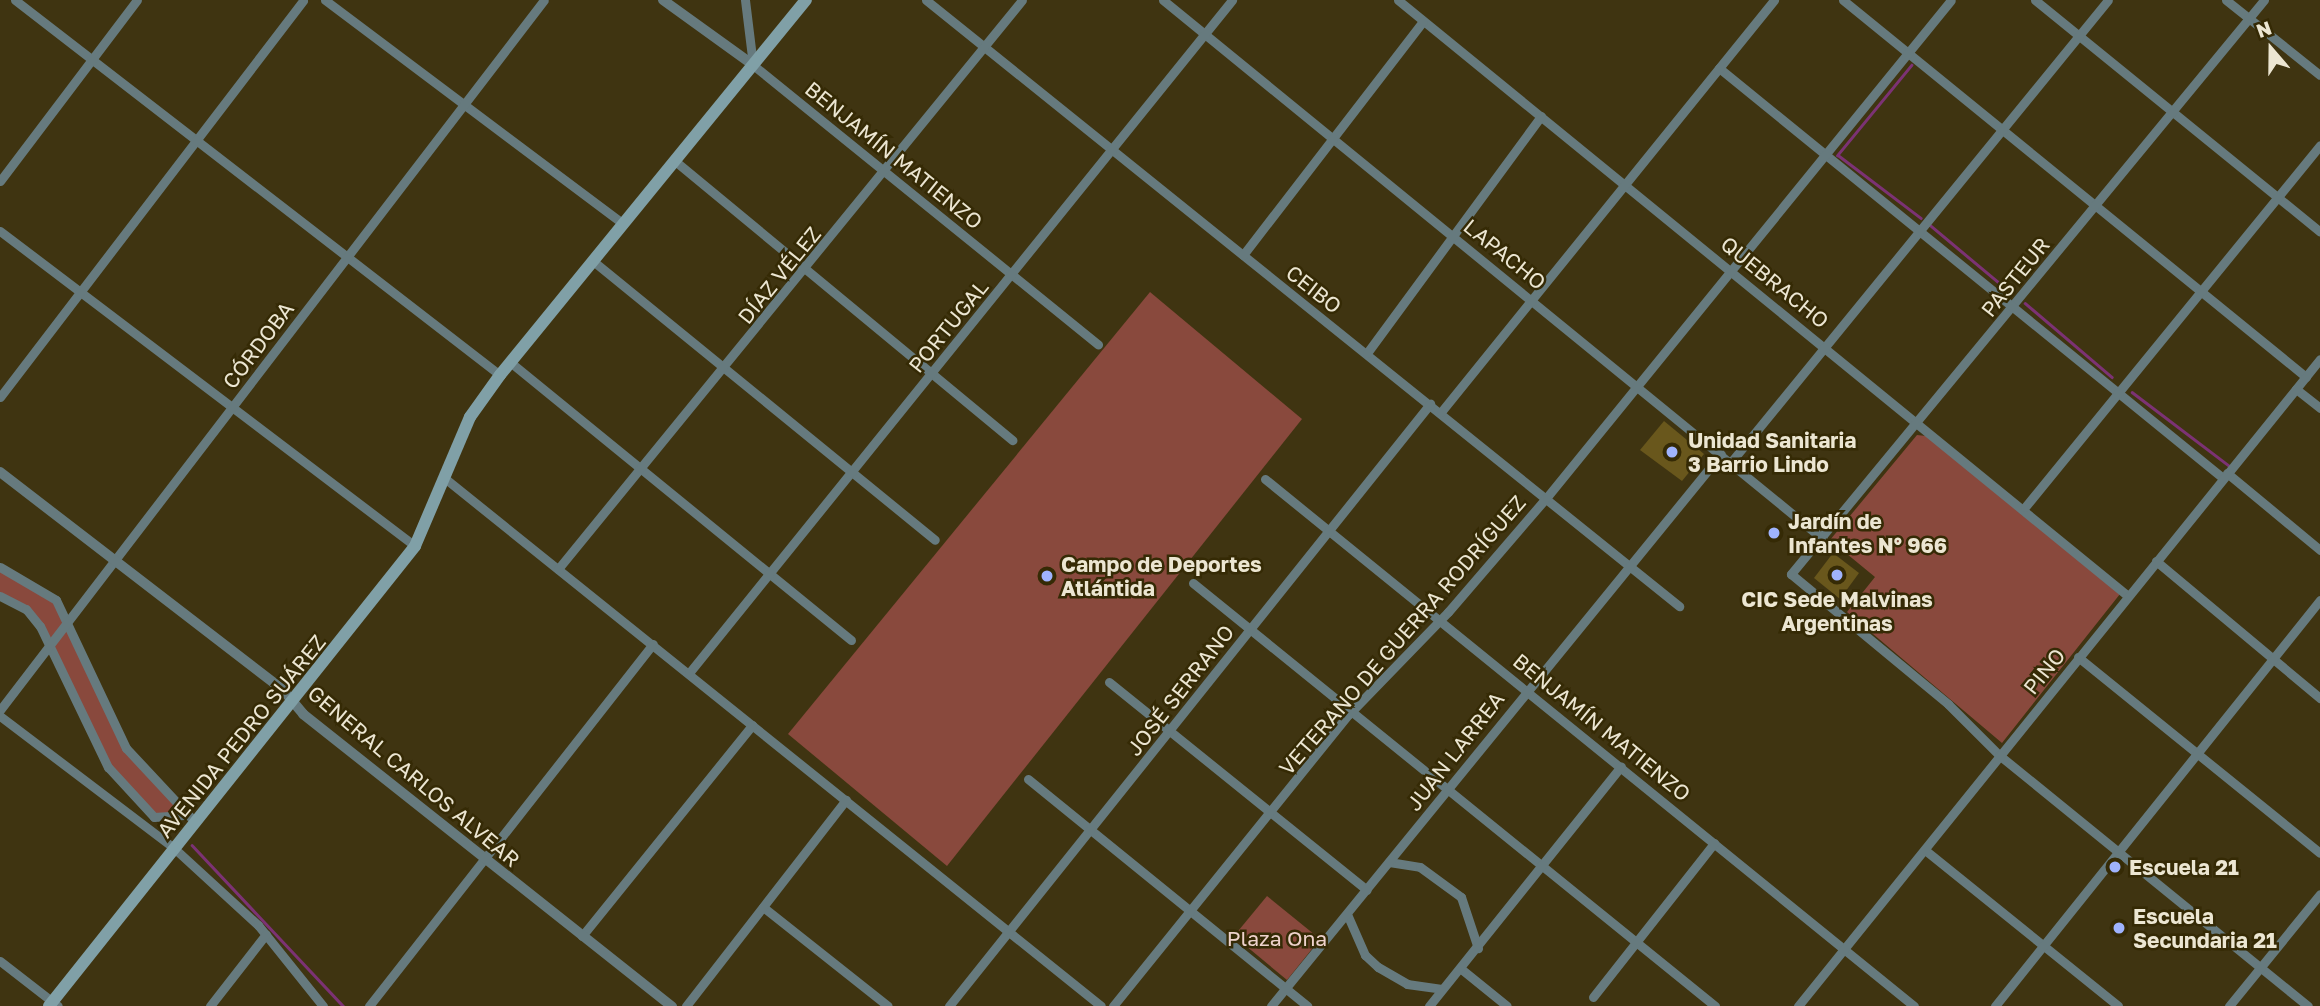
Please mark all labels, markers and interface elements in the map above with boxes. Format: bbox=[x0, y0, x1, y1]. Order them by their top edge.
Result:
north arrow bbox=[2236, 14, 2306, 84]
text: N bbox=[2253, 16, 2274, 42]
street label: BENJAMÍN MATIENZO bbox=[800, 76, 988, 234]
street label: LAPACHO bbox=[1459, 213, 1551, 295]
street label: DÍAZ VÉLEZ bbox=[732, 221, 826, 329]
street label: QUEBRACHO bbox=[1716, 231, 1834, 333]
street label: PASTEUR bbox=[1975, 232, 2055, 322]
street label: CEIBO bbox=[1281, 260, 1347, 318]
street label: PORTUGAL bbox=[903, 274, 993, 378]
street label: CÓRDOBA bbox=[217, 297, 299, 393]
place label: Unidad Sanitaria 3 Barrio Lindo bbox=[1688, 427, 1856, 477]
marker: Unidad Sanitaria 3 Barrio Lindo bbox=[1662, 442, 1682, 462]
street label: VETERANO DE GUERRA RODRÍGUEZ bbox=[1274, 490, 1530, 780]
place label: Jardín de Infantes N° 966 bbox=[1788, 508, 1947, 558]
marker: Jardín de Infantes N° 966 bbox=[1766, 525, 1782, 541]
place label: Campo de Deportes Atlántida bbox=[1061, 551, 1262, 601]
marker: CIC Sede Malvinas Argentinas bbox=[1829, 567, 1845, 583]
marker: Campo de Deportes Atlántida bbox=[1039, 568, 1055, 584]
place label: CIC Sede Malvinas Argentinas bbox=[1741, 586, 1933, 636]
street label: JOSÉ SERRANO bbox=[1121, 620, 1239, 760]
street label: AVENIDA PEDRO SUÁREZ bbox=[151, 630, 331, 842]
street label: PINO bbox=[2018, 643, 2070, 699]
street label: BENJAMÍN MATIENZO bbox=[1508, 648, 1696, 806]
street label: GENERAL CARLOS ALVEAR bbox=[303, 680, 525, 872]
street label: JUAN LARREA bbox=[1401, 687, 1509, 815]
place label: Escuela 21 bbox=[2129, 854, 2239, 880]
marker: Escuela 21 bbox=[2107, 859, 2123, 875]
place label: Escuela Secundaria 21 bbox=[2133, 903, 2277, 953]
marker: Escuela Secundaria 21 bbox=[2111, 920, 2127, 936]
park label: Plaza Ona bbox=[1227, 925, 1327, 951]

